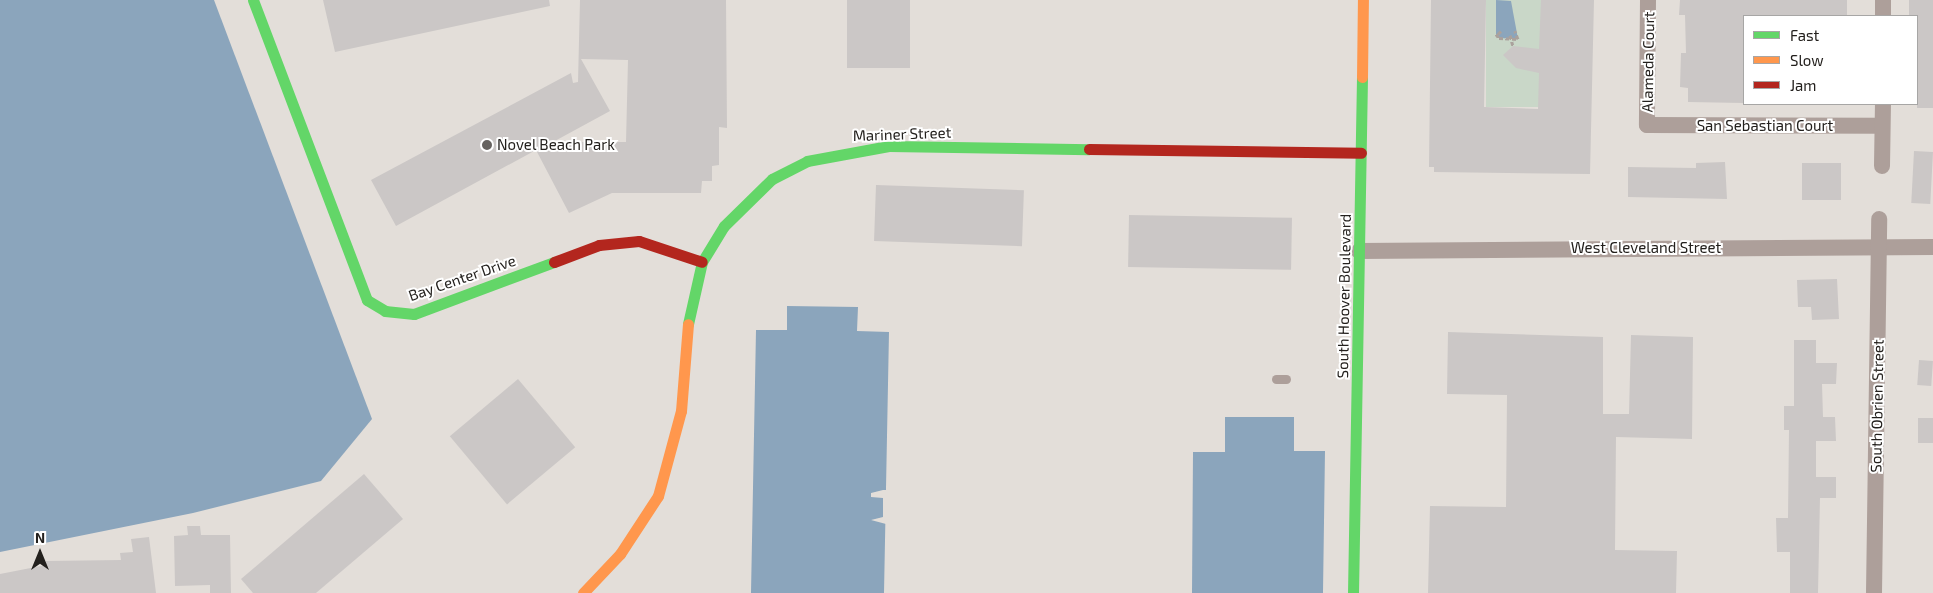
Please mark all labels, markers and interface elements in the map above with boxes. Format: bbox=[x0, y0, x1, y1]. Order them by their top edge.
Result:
street label: Alameda Court bbox=[1638, 11, 1658, 113]
legend bbox=[1743, 15, 1918, 105]
text: Fast bbox=[1790, 26, 1819, 44]
text: Slow bbox=[1790, 51, 1824, 69]
text: Jam bbox=[1790, 76, 1816, 94]
street label: San Sebastian Court bbox=[1697, 117, 1833, 135]
street label: Mariner Street bbox=[852, 123, 952, 145]
place label: Novel Beach Park bbox=[497, 136, 615, 154]
marker: Novel Beach Park bbox=[481, 139, 493, 151]
street label: South Hoover Boulevard bbox=[1334, 213, 1354, 379]
street label: West Cleveland Street bbox=[1571, 239, 1721, 257]
street label: Bay Center Drive bbox=[406, 251, 518, 305]
street label: South Obrien Street bbox=[1867, 339, 1887, 473]
north arrow bbox=[15, 528, 65, 578]
text: N bbox=[35, 529, 45, 546]

